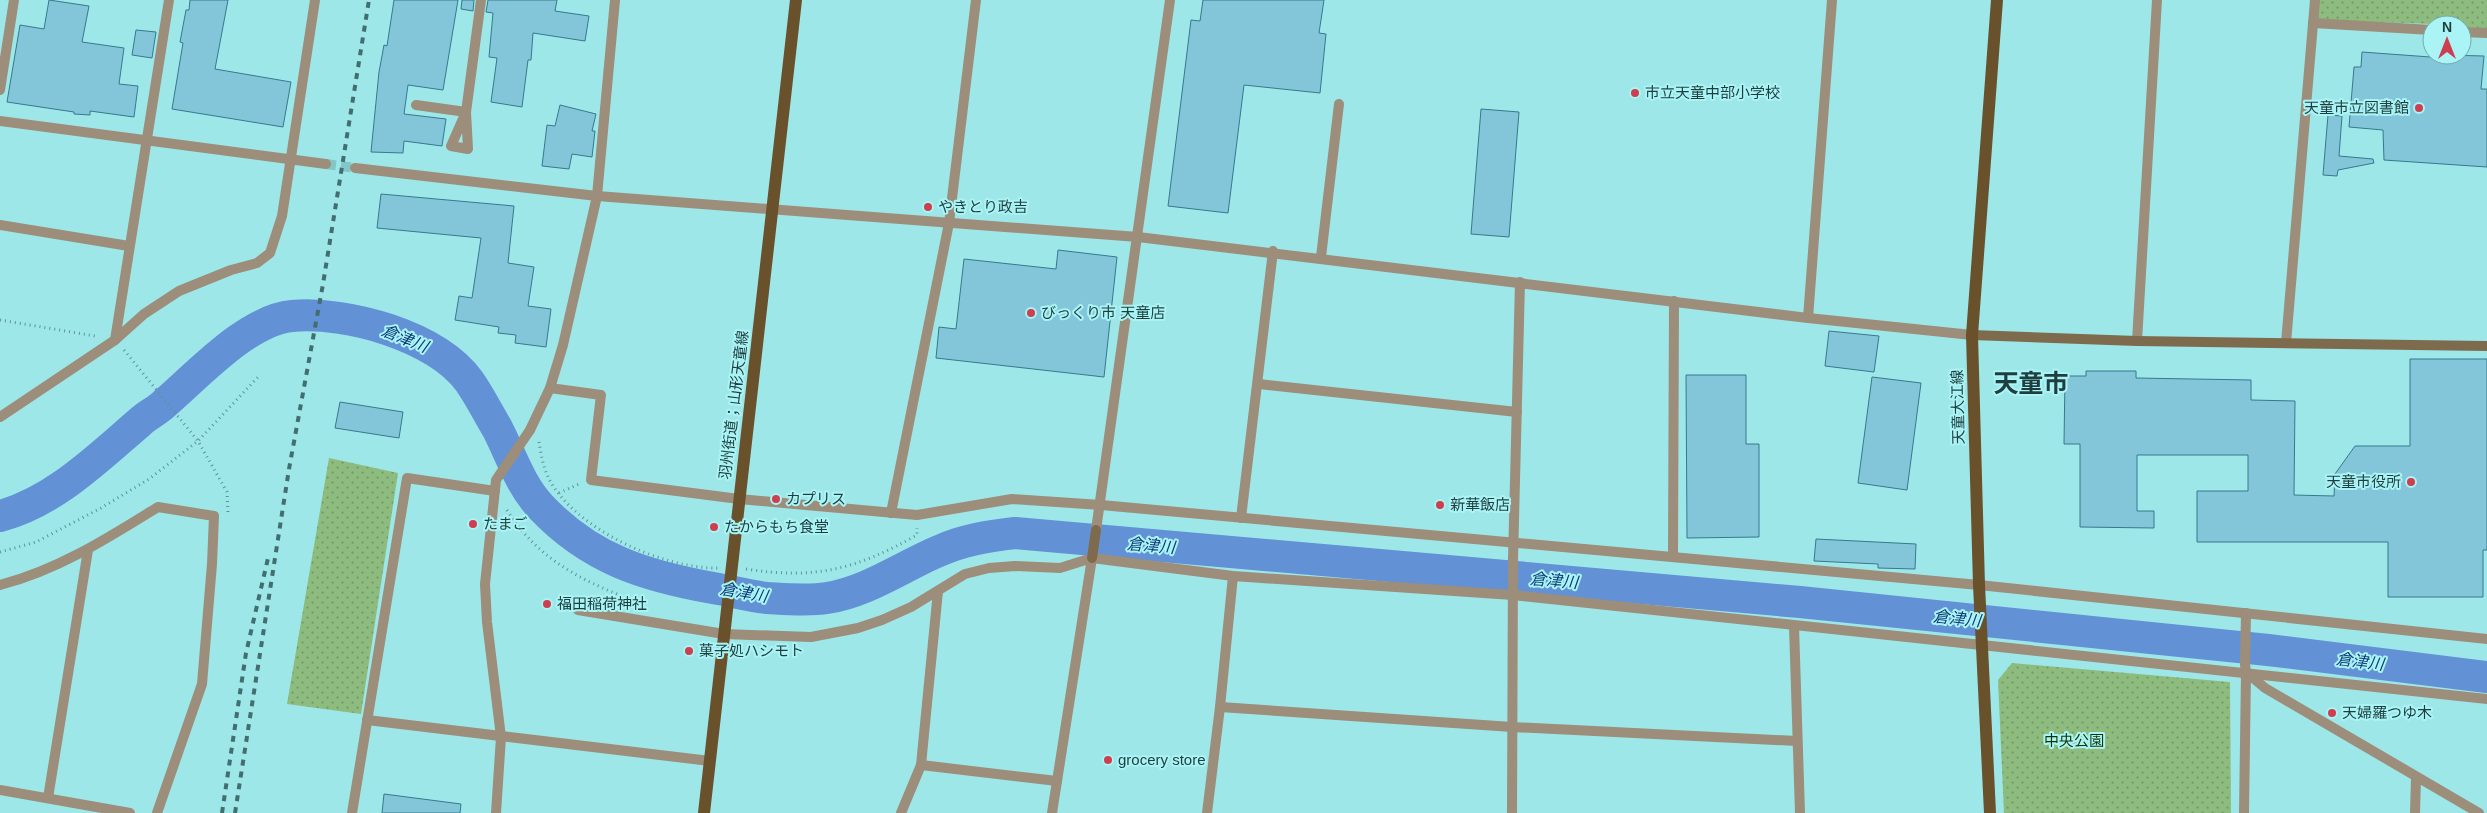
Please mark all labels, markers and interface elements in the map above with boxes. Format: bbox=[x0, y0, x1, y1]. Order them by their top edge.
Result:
north arrow bbox=[2422, 15, 2472, 65]
text: N bbox=[2442, 19, 2452, 35]
place label: 市立天童中部小学校 bbox=[1645, 84, 1780, 101]
marker: 市立天童中部小学校 bbox=[1629, 87, 1641, 99]
place label: 天童市立図書館 bbox=[2304, 99, 2409, 116]
marker: 天童市立図書館 bbox=[2413, 102, 2425, 114]
place label: やきとり政吉 bbox=[938, 198, 1028, 215]
marker: やきとり政吉 bbox=[922, 201, 934, 213]
place label: びっくり市 天童店 bbox=[1041, 304, 1165, 321]
marker: びっくり市 天童店 bbox=[1025, 307, 1037, 319]
water label: 倉津川 bbox=[379, 322, 432, 356]
street label: 羽州街道；山形天童線 bbox=[716, 329, 751, 480]
street label: 天童大江線 bbox=[1948, 369, 1967, 445]
district label: 天童市 bbox=[1993, 369, 2069, 397]
place label: 天童市役所 bbox=[2326, 473, 2401, 490]
marker: 天童市役所 bbox=[2405, 476, 2417, 488]
place label: カプリス bbox=[786, 490, 846, 507]
marker: カプリス bbox=[770, 493, 782, 505]
place label: 新華飯店 bbox=[1450, 496, 1510, 513]
marker: 新華飯店 bbox=[1434, 499, 1446, 511]
place label: たまご bbox=[483, 515, 528, 532]
marker: たまご bbox=[467, 518, 479, 530]
place label: たからもち食堂 bbox=[724, 518, 829, 535]
marker: たからもち食堂 bbox=[708, 521, 720, 533]
water label: 倉津川 bbox=[1126, 535, 1178, 556]
water label: 倉津川 bbox=[1529, 570, 1581, 591]
water label: 倉津川 bbox=[719, 580, 771, 605]
place label: 福田稲荷神社 bbox=[557, 595, 647, 612]
marker: 福田稲荷神社 bbox=[541, 598, 553, 610]
water label: 倉津川 bbox=[1932, 608, 1984, 630]
place label: 菓子処ハシモト bbox=[699, 642, 804, 659]
marker: 菓子処ハシモト bbox=[683, 645, 695, 657]
water label: 倉津川 bbox=[2335, 650, 2387, 673]
place label: 天婦羅つゆ木 bbox=[2342, 704, 2432, 721]
marker: 天婦羅つゆ木 bbox=[2326, 707, 2338, 719]
park label: 中央公園 bbox=[2044, 732, 2104, 749]
place label: grocery store bbox=[1118, 751, 1206, 768]
marker: grocery store bbox=[1102, 754, 1114, 766]

